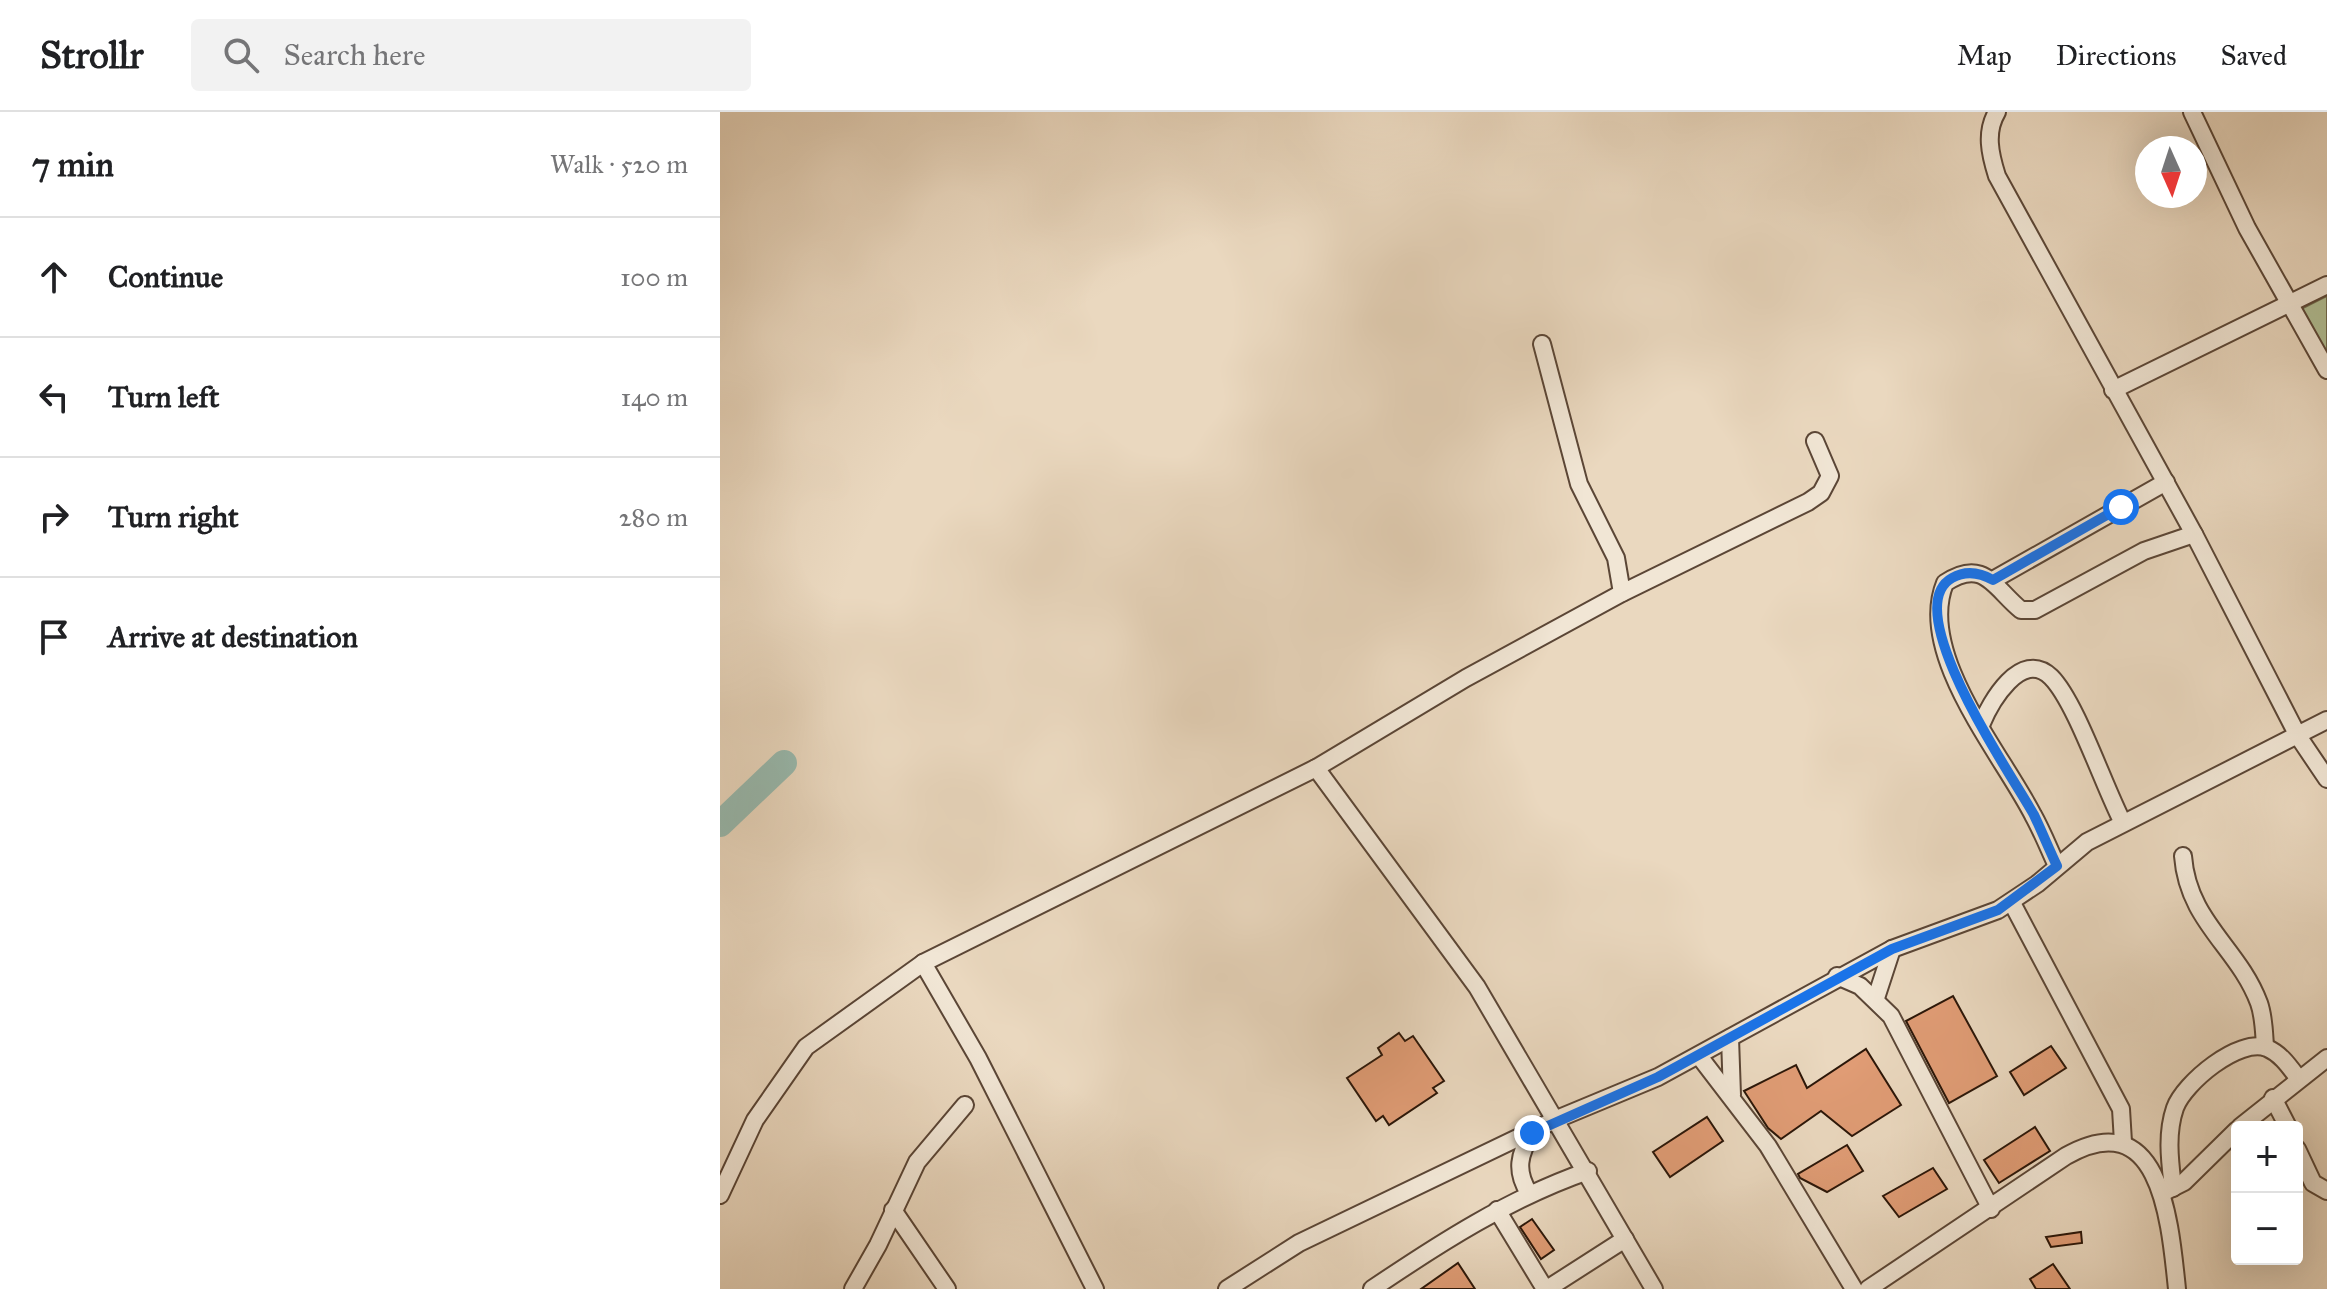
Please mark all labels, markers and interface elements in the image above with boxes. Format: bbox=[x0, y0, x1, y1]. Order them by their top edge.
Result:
search box bbox=[191, 19, 751, 91]
text: Strollr bbox=[40, 32, 143, 78]
icon: search bbox=[219, 33, 263, 77]
text: Search here bbox=[283, 37, 425, 73]
text: Map bbox=[1957, 38, 2012, 73]
text: Directions bbox=[2056, 38, 2177, 73]
text: Saved bbox=[2221, 38, 2287, 73]
north arrow bbox=[2135, 136, 2207, 208]
text: 7 min bbox=[32, 144, 114, 185]
text: Walk · 520 m bbox=[550, 148, 688, 180]
icon: ahead bbox=[32, 255, 76, 299]
text: Continue bbox=[108, 259, 223, 295]
text: 100 m bbox=[620, 261, 688, 293]
icon: left bbox=[32, 375, 76, 419]
text: Turn left bbox=[108, 379, 219, 415]
text: 140 m bbox=[621, 381, 688, 413]
route start bbox=[2103, 489, 2139, 525]
icon: right bbox=[32, 495, 76, 539]
text: Turn right bbox=[108, 499, 239, 535]
text: 280 m bbox=[619, 501, 688, 533]
icon: arrive bbox=[32, 615, 76, 659]
text: Arrive at destination bbox=[108, 619, 358, 655]
route end bbox=[1514, 1115, 1550, 1151]
map controls bbox=[2231, 1121, 2303, 1265]
button: + bbox=[2231, 1121, 2303, 1193]
button: − bbox=[2231, 1193, 2303, 1265]

